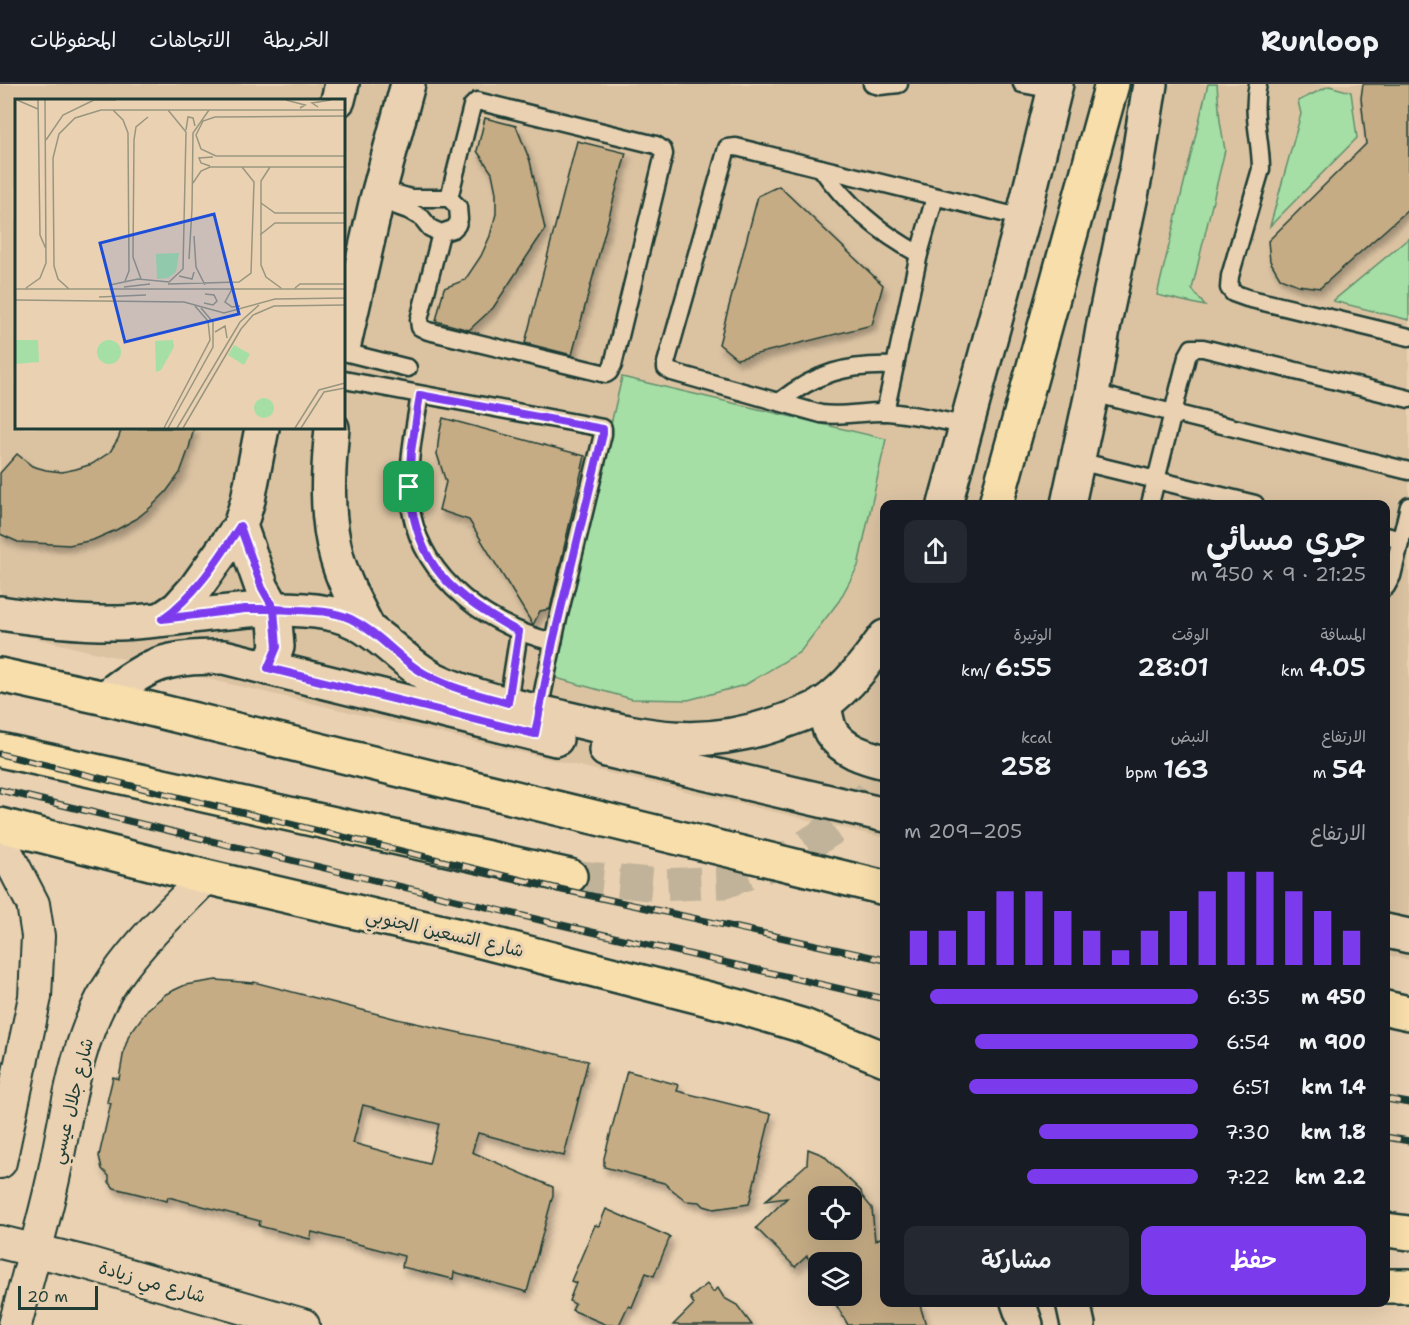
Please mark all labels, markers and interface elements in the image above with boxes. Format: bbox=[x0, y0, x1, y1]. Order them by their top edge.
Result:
text: Runloop bbox=[1261, 22, 1379, 60]
text: المحفوظات bbox=[30, 26, 116, 54]
text: الاتجاهات bbox=[149, 26, 231, 54]
text: الخريطة bbox=[264, 26, 329, 54]
inset map bbox=[15, 99, 345, 429]
pin bbox=[383, 461, 434, 512]
icon: arrive bbox=[392, 470, 425, 503]
text: جري مسائي bbox=[1206, 516, 1366, 561]
button: share bbox=[904, 520, 967, 583]
text: 21:25 · 9 × 450 m bbox=[1191, 561, 1366, 587]
text: الوتيرة bbox=[1013, 624, 1052, 645]
text: الوقت bbox=[1172, 624, 1209, 645]
text: المسافة bbox=[1320, 624, 1366, 645]
text: 6:55 bbox=[995, 649, 1052, 684]
text: 28:01 bbox=[1137, 649, 1209, 684]
text: 4.05 bbox=[1309, 649, 1366, 684]
text: /km bbox=[961, 660, 995, 681]
text: km bbox=[1281, 660, 1309, 681]
text: النبض bbox=[1171, 726, 1209, 747]
text: الارتفاع bbox=[1321, 726, 1366, 747]
text: kcal bbox=[1021, 727, 1052, 748]
text: 258 bbox=[1000, 748, 1052, 783]
text: 163 bbox=[1163, 751, 1209, 786]
text: 54 bbox=[1332, 751, 1366, 786]
text: bpm bbox=[1125, 762, 1163, 783]
text: m bbox=[1313, 762, 1332, 783]
text: 205–209 m bbox=[904, 818, 1022, 844]
text: الارتفاع bbox=[1310, 820, 1366, 846]
street label: شارع التسعين الجنوبي bbox=[363, 903, 526, 967]
text: 6:35 bbox=[1227, 984, 1270, 1010]
text: 450 m bbox=[1301, 984, 1366, 1010]
text: 6:54 bbox=[1226, 1029, 1270, 1055]
text: 900 m bbox=[1299, 1029, 1366, 1055]
street label: شارع جلال عيسي bbox=[45, 1035, 103, 1167]
text: 6:51 bbox=[1232, 1074, 1270, 1100]
text: 1.4 km bbox=[1301, 1074, 1366, 1100]
text: 7:30 bbox=[1225, 1119, 1270, 1145]
text: 1.8 km bbox=[1300, 1119, 1366, 1145]
text: 7:22 bbox=[1225, 1164, 1270, 1190]
text: 2.2 km bbox=[1295, 1164, 1366, 1190]
map controls bbox=[808, 1186, 862, 1306]
button: locate bbox=[808, 1186, 862, 1240]
button: مشاركة bbox=[904, 1226, 1129, 1295]
button: حفظ bbox=[1141, 1226, 1366, 1295]
button: layers bbox=[808, 1252, 862, 1306]
street label: شارع مي زيادة bbox=[95, 1255, 208, 1313]
scale bar bbox=[18, 1283, 98, 1310]
text: 20 m bbox=[27, 1286, 68, 1307]

